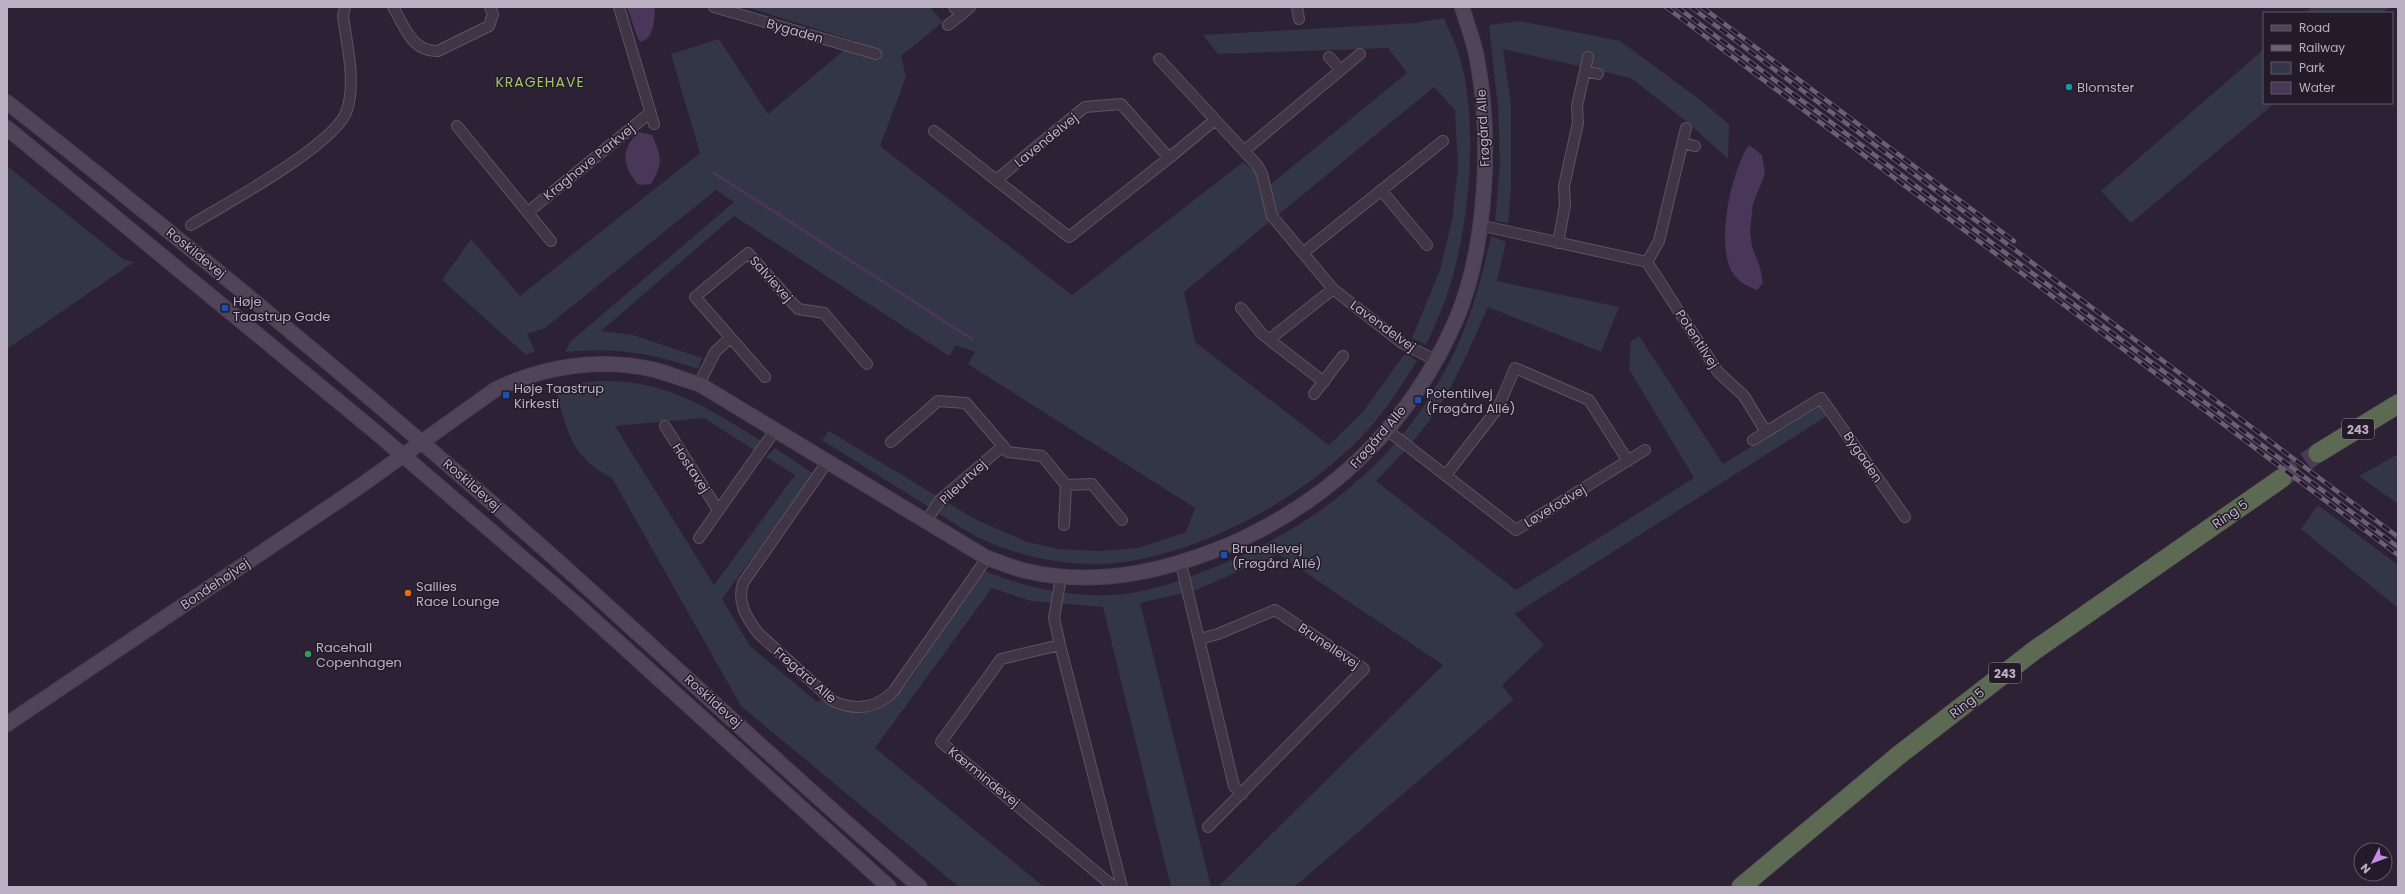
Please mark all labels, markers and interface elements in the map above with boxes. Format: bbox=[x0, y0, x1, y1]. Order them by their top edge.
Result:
legend bbox=[2263, 12, 2393, 104]
street label: Bygaden bbox=[764, 14, 826, 48]
text: Road bbox=[2299, 19, 2330, 36]
text: Railway bbox=[2299, 39, 2345, 56]
text: Park bbox=[2299, 59, 2326, 76]
district label: KRAGEHAVE bbox=[495, 72, 585, 92]
place label: Blomster bbox=[2077, 78, 2134, 97]
text: Water bbox=[2299, 79, 2336, 96]
marker: Blomster bbox=[2064, 82, 2074, 92]
street label: Frøgård Alle bbox=[1471, 89, 1495, 167]
street label: Lavendelvej bbox=[1010, 108, 1082, 172]
street label: Kraghave Parkvej bbox=[539, 119, 639, 205]
street label: Roskildevej bbox=[162, 223, 230, 283]
street label: Salvievej bbox=[745, 252, 797, 306]
place label: Høje Taastrup Gade bbox=[233, 292, 330, 326]
street label: Lavendelvej bbox=[1346, 296, 1420, 356]
marker: Høje Taastrup Gade bbox=[220, 303, 230, 313]
street label: Potentilvej bbox=[1671, 306, 1723, 372]
place label: Høje Taastrup Kirkesti bbox=[514, 379, 604, 413]
place label: Potentilvej (Frøgård Allé) bbox=[1426, 384, 1515, 418]
marker: Høje Taastrup Kirkesti bbox=[501, 390, 511, 400]
marker: Potentilvej (Frøgård Allé) bbox=[1413, 395, 1423, 405]
street label: Frøgård Alle bbox=[1345, 401, 1411, 473]
road number: 243 bbox=[2342, 419, 2374, 439]
street label: Bygaden bbox=[1839, 428, 1887, 486]
street label: Hostavej bbox=[668, 439, 714, 497]
street label: Roskildevej bbox=[439, 454, 505, 516]
street label: Pileurtvej bbox=[935, 455, 991, 509]
street label: Løvefodvej bbox=[1520, 480, 1590, 532]
street label: Ring 5 bbox=[2208, 495, 2252, 533]
place label: Brunellevej (Frøgård Allé) bbox=[1232, 539, 1321, 573]
marker: Brunellevej (Frøgård Allé) bbox=[1219, 550, 1229, 560]
street label: Bondehøjvej bbox=[177, 554, 253, 614]
place label: Sallies Race Lounge bbox=[416, 577, 500, 611]
marker: Sallies Race Lounge bbox=[403, 588, 413, 598]
street label: Brunellevej bbox=[1294, 618, 1364, 674]
place label: Racehall Copenhagen bbox=[316, 638, 402, 672]
street label: Frøgård Alle bbox=[769, 642, 841, 708]
marker: Racehall Copenhagen bbox=[303, 649, 313, 659]
road number: 243 bbox=[1989, 663, 2021, 683]
street label: Roskildevej bbox=[680, 670, 746, 732]
street label: Ring 5 bbox=[1945, 683, 1989, 723]
street label: Kærmindevej bbox=[944, 742, 1024, 812]
north arrow bbox=[2353, 842, 2393, 882]
text: N bbox=[2357, 860, 2374, 877]

